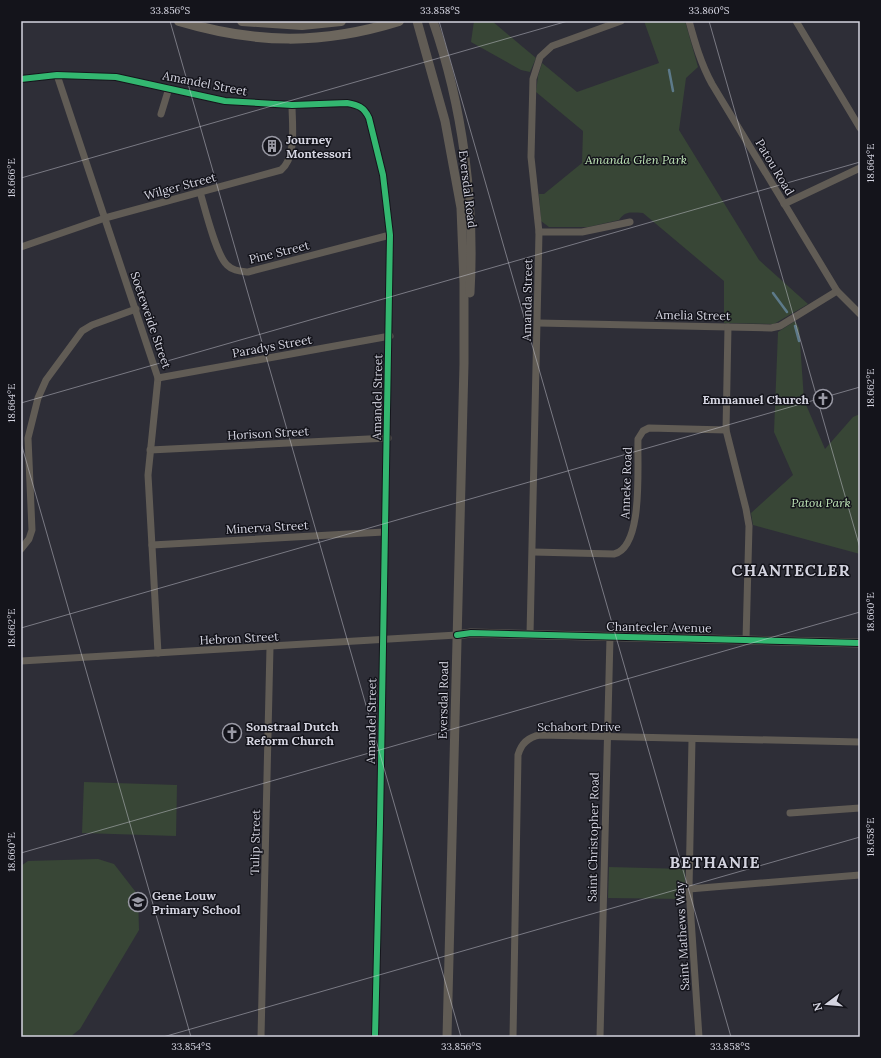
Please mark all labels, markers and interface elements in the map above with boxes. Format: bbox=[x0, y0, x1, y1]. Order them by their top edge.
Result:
text: 33.856°S bbox=[150, 4, 190, 17]
text: 33.858°S bbox=[420, 4, 460, 17]
text: 33.860°S bbox=[689, 4, 730, 17]
street label: Amandel Street bbox=[160, 67, 249, 99]
place label: Journey Montessori bbox=[286, 132, 351, 161]
building icon: Journey Montessori bbox=[261, 135, 283, 157]
street label: Patou Road bbox=[752, 136, 798, 198]
text: 18.664°E bbox=[864, 144, 877, 182]
street label: Eversdal Road bbox=[456, 149, 480, 229]
park label: Amanda Glen Park bbox=[584, 152, 687, 167]
text: 18.666°E bbox=[5, 158, 18, 198]
street label: Wilger Street bbox=[142, 169, 218, 203]
street label: Pine Street bbox=[247, 237, 311, 267]
street label: Amanda Street bbox=[519, 258, 535, 342]
street label: Soeteweide Street bbox=[127, 270, 175, 371]
street label: Amelia Street bbox=[654, 307, 731, 323]
street label: Paradys Street bbox=[231, 332, 313, 360]
street label: Amandel Street bbox=[369, 354, 385, 441]
text: 18.662°E bbox=[864, 369, 877, 407]
text: 18.664°E bbox=[5, 384, 18, 422]
church icon: Emmanuel Church bbox=[812, 388, 834, 410]
place label: Emmanuel Church bbox=[702, 392, 810, 407]
street label: Horison Street bbox=[227, 423, 310, 443]
street label: Anneke Road bbox=[617, 447, 635, 520]
park label: Patou Park bbox=[791, 495, 851, 510]
street label: Minerva Street bbox=[225, 517, 309, 537]
district label: CHANTECLER bbox=[732, 560, 851, 580]
text: 18.660°E bbox=[864, 592, 877, 632]
text: 18.662°E bbox=[5, 609, 18, 647]
street label: Chantecler Avenue bbox=[606, 619, 712, 635]
street label: Hebron Street bbox=[199, 628, 279, 648]
street label: Eversdal Road bbox=[435, 661, 451, 739]
street label: Amandel Street bbox=[363, 678, 379, 765]
place label: Sonstraal Dutch Reform Church bbox=[246, 719, 339, 748]
street label: Schabort Drive bbox=[537, 719, 621, 734]
church icon: Sonstraal Dutch Reform Church bbox=[221, 722, 243, 744]
street label: Saint Christopher Road bbox=[584, 772, 602, 902]
street label: Tulip Street bbox=[247, 809, 263, 875]
text: 18.658°E bbox=[864, 818, 877, 856]
text: 18.660°E bbox=[5, 832, 18, 872]
district label: BETHANIE bbox=[670, 852, 760, 872]
street label: Saint Mathews Way bbox=[672, 881, 692, 991]
place label: Gene Louw Primary School bbox=[152, 888, 241, 917]
school or university icon: Gene Louw Primary School bbox=[127, 891, 149, 913]
north arrow bbox=[807, 984, 847, 1024]
text: N bbox=[809, 1000, 825, 1013]
text: 33.854°S bbox=[171, 1040, 211, 1053]
text: 33.856°S bbox=[441, 1040, 481, 1053]
text: 33.858°S bbox=[710, 1040, 750, 1053]

